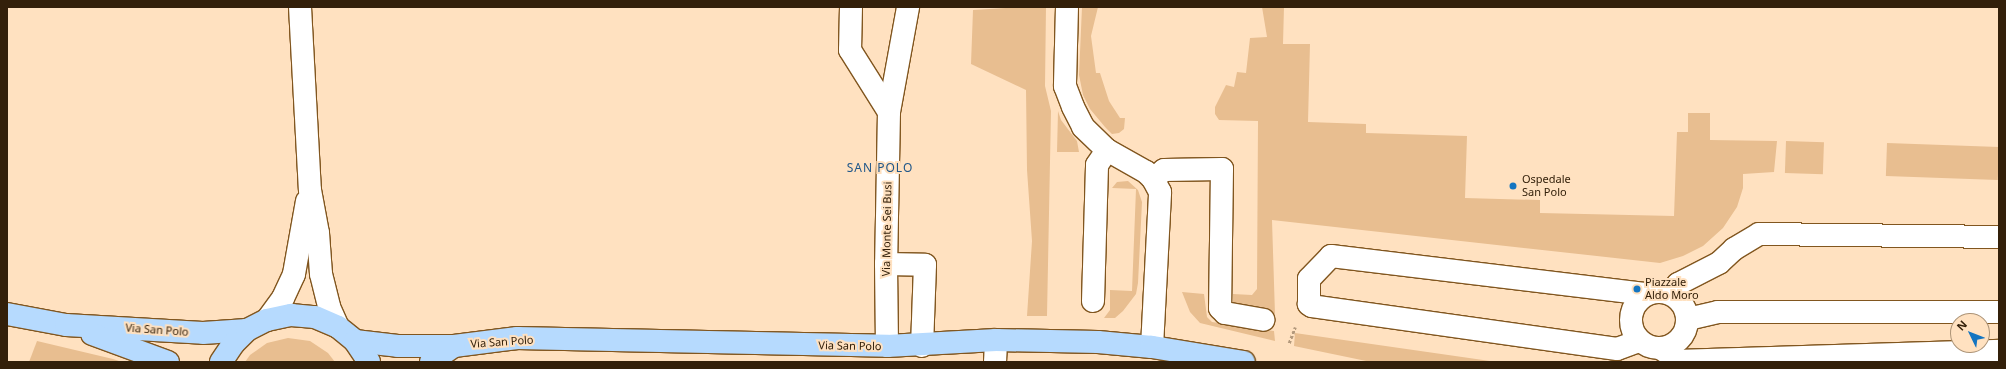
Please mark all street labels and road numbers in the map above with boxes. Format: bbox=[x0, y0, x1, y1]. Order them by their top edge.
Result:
street label: Via Monte Sei Busi bbox=[880, 181, 894, 277]
street label: Via San Polo bbox=[125, 321, 189, 339]
street label: Via San Polo bbox=[470, 333, 534, 351]
street label: Via San Polo bbox=[818, 339, 882, 353]

